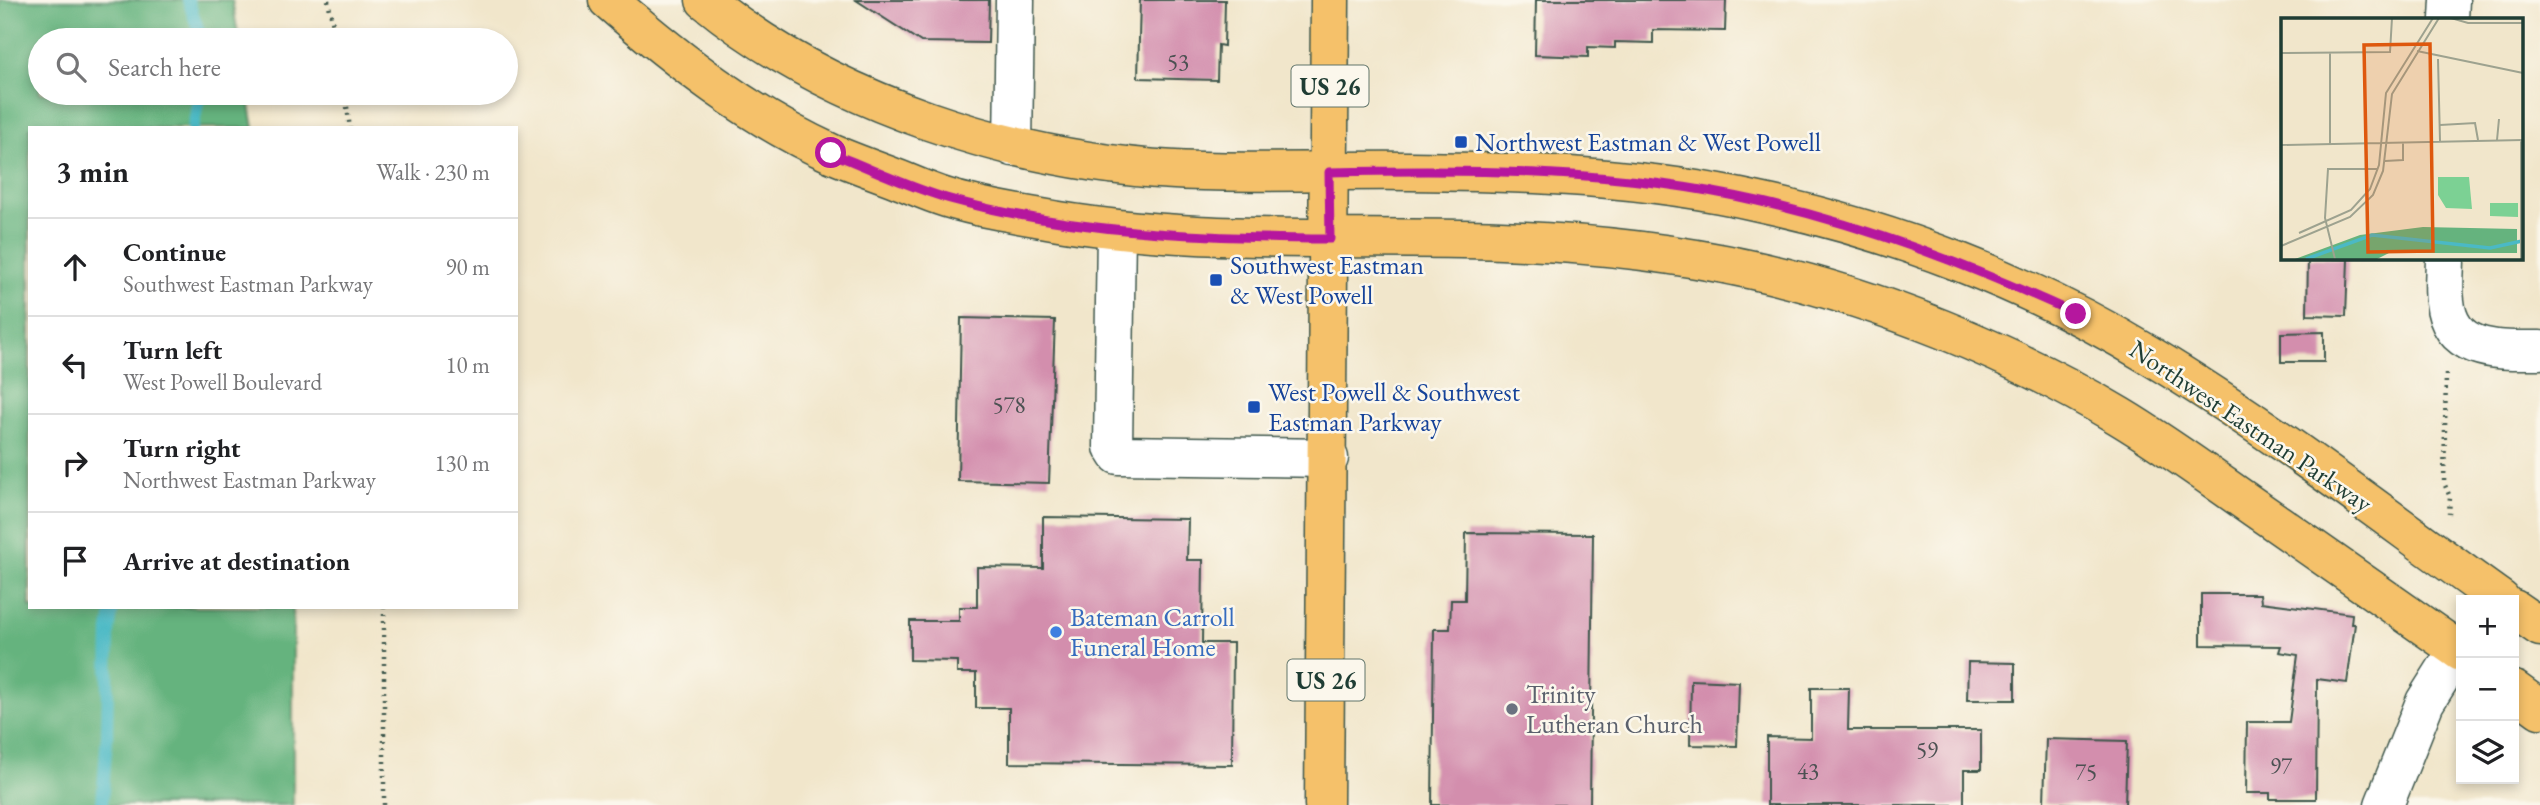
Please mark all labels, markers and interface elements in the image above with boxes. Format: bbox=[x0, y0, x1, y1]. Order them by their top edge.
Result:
inset map bbox=[2281, 18, 2522, 259]
search box bbox=[28, 28, 518, 105]
house number: 53 bbox=[1167, 47, 1189, 77]
icon: search bbox=[52, 48, 90, 86]
text: Search here bbox=[108, 50, 221, 84]
road number: US 26 bbox=[1292, 66, 1368, 106]
place label: Northwest Eastman & West Powell bbox=[1475, 125, 1821, 159]
marker: Northwest Eastman & West Powell bbox=[1453, 134, 1469, 150]
route start bbox=[815, 137, 846, 168]
text: 3 min bbox=[56, 152, 129, 191]
text: Walk · 230 m bbox=[376, 157, 490, 187]
text: Continue bbox=[123, 235, 226, 269]
icon: ahead bbox=[56, 248, 94, 286]
place label: Southwest Eastman & West Powell bbox=[1230, 248, 1424, 312]
text: 90 m bbox=[445, 252, 490, 282]
text: Southwest Eastman Parkway bbox=[123, 269, 373, 299]
marker: Southwest Eastman & West Powell bbox=[1208, 272, 1224, 288]
route end bbox=[2060, 298, 2091, 329]
street label: Northwest Eastman Parkway bbox=[2123, 332, 2379, 520]
text: Turn left bbox=[123, 333, 222, 367]
icon: left bbox=[56, 346, 94, 384]
text: 10 m bbox=[445, 350, 490, 380]
text: West Powell Boulevard bbox=[123, 367, 322, 397]
place label: West Powell & Southwest Eastman Parkway bbox=[1268, 375, 1520, 439]
house number: 578 bbox=[992, 390, 1026, 420]
marker: West Powell & Southwest Eastman Parkway bbox=[1246, 399, 1262, 415]
text: Turn right bbox=[123, 431, 241, 465]
icon: right bbox=[56, 444, 94, 482]
text: 130 m bbox=[434, 448, 490, 478]
text: Northwest Eastman Parkway bbox=[123, 465, 376, 495]
icon: arrive bbox=[56, 542, 94, 580]
text: Arrive at destination bbox=[123, 544, 350, 578]
map controls bbox=[2456, 595, 2519, 784]
button: + bbox=[2456, 595, 2519, 658]
place label: Bateman Carroll Funeral Home bbox=[1070, 600, 1235, 664]
marker: Bateman Carroll Funeral Home bbox=[1048, 624, 1064, 640]
button: − bbox=[2456, 658, 2519, 721]
road number: US 26 bbox=[1288, 660, 1364, 700]
place label: Trinity Lutheran Church bbox=[1526, 677, 1703, 741]
marker: Trinity Lutheran Church bbox=[1504, 701, 1520, 717]
button: layers bbox=[2456, 721, 2519, 784]
house number: 59 bbox=[1916, 735, 1938, 765]
house number: 97 bbox=[2270, 751, 2293, 781]
house number: 43 bbox=[1797, 756, 1819, 786]
house number: 75 bbox=[2075, 757, 2097, 787]

